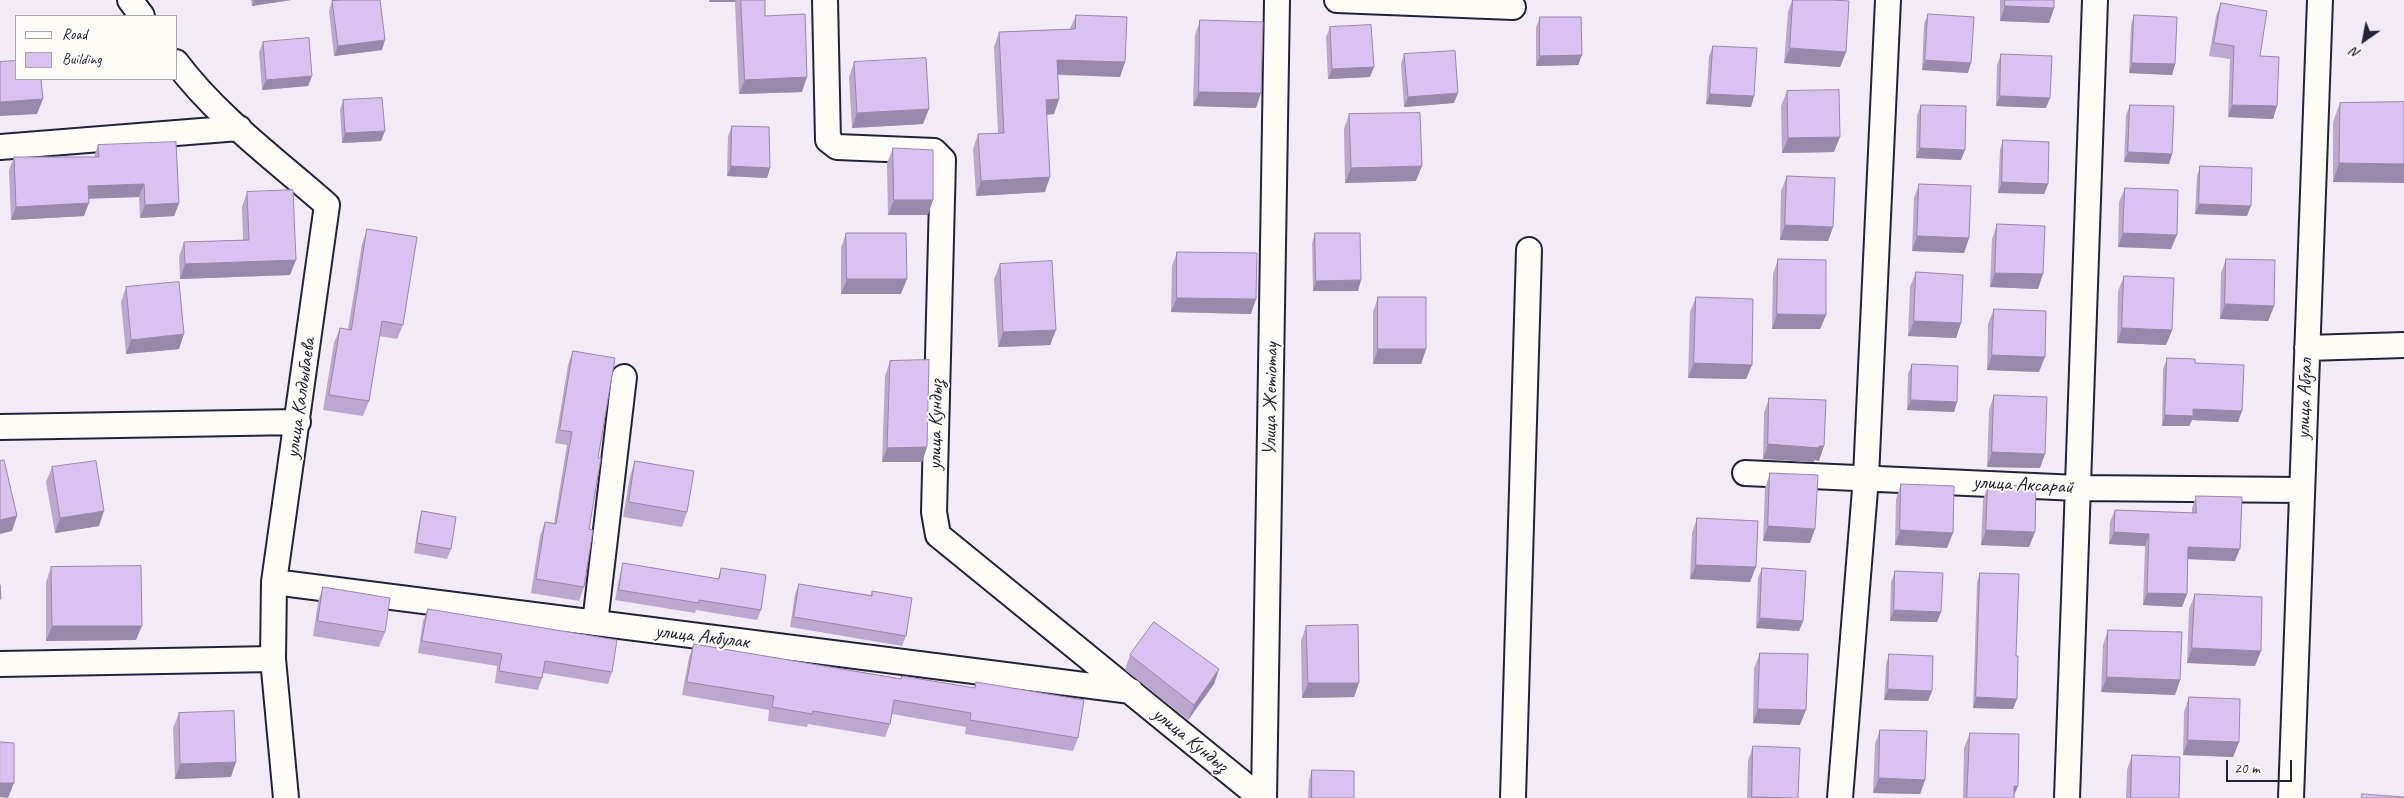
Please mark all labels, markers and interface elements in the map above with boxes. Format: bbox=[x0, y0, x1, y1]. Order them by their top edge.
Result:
legend bbox=[15, 15, 178, 80]
north arrow bbox=[2339, 15, 2389, 65]
text: Road bbox=[62, 25, 87, 44]
text: N bbox=[2347, 44, 2364, 62]
text: Building bbox=[62, 50, 101, 69]
street label: улица Калдыбаева bbox=[281, 336, 321, 460]
street label: Улица Жетіотау bbox=[1258, 342, 1284, 456]
street label: улица Абзал bbox=[2292, 358, 2318, 440]
street label: улица Кундыз bbox=[923, 380, 949, 470]
street label: улица Аксарай bbox=[1972, 470, 2074, 500]
street label: улица Акбулак bbox=[654, 619, 750, 655]
street label: улица Кундыз bbox=[1147, 702, 1233, 778]
scale bar bbox=[2229, 750, 2295, 782]
text: 20 m bbox=[2234, 759, 2260, 778]

